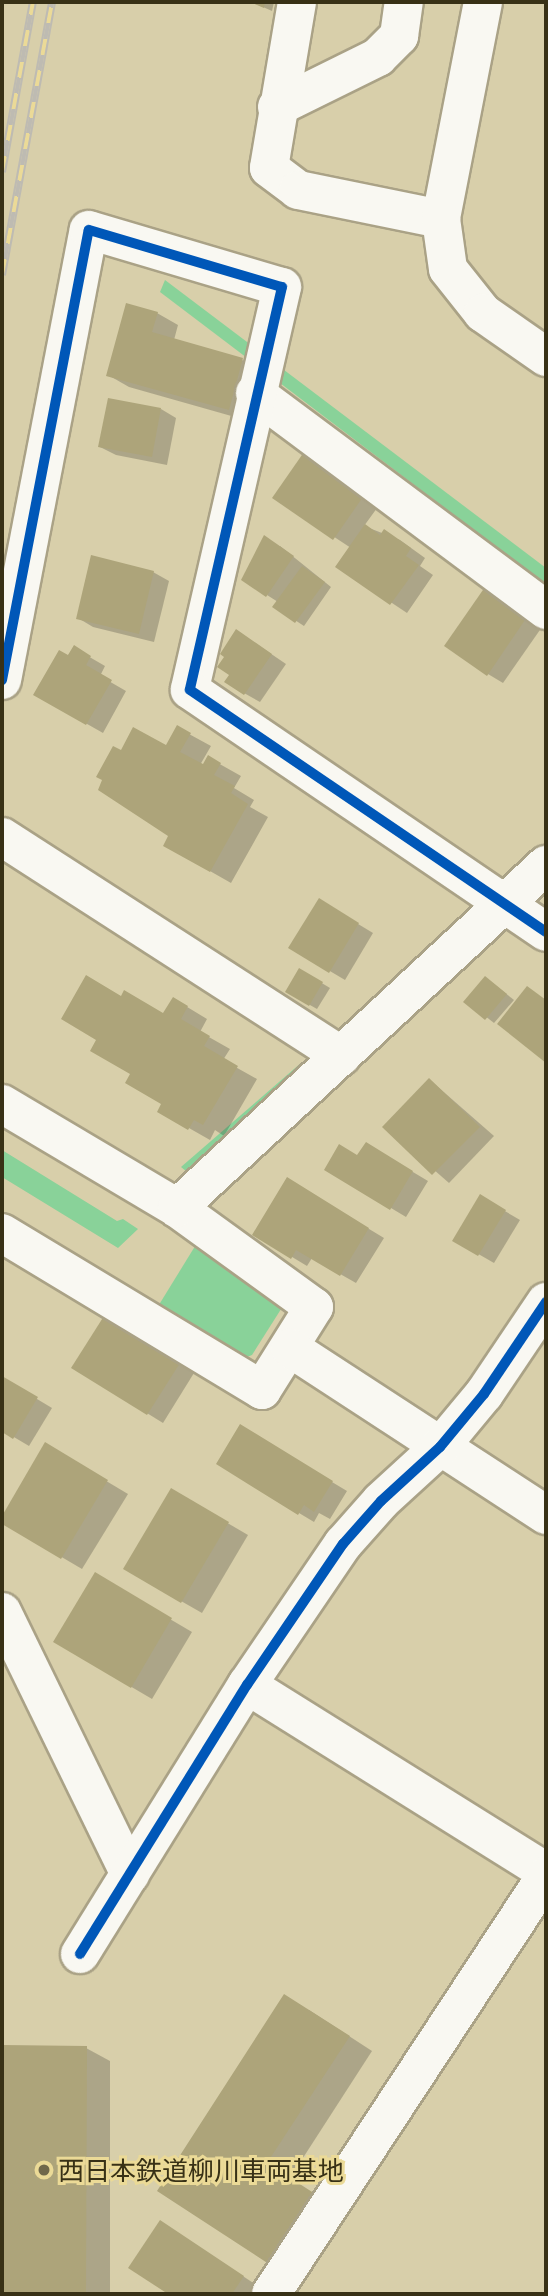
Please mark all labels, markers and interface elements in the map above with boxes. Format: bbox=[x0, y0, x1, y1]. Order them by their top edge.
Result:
place label: 西日本鉄道柳川車両基地 bbox=[58, 2154, 344, 2186]
marker: 西日本鉄道柳川車両基地 bbox=[36, 2162, 52, 2178]

